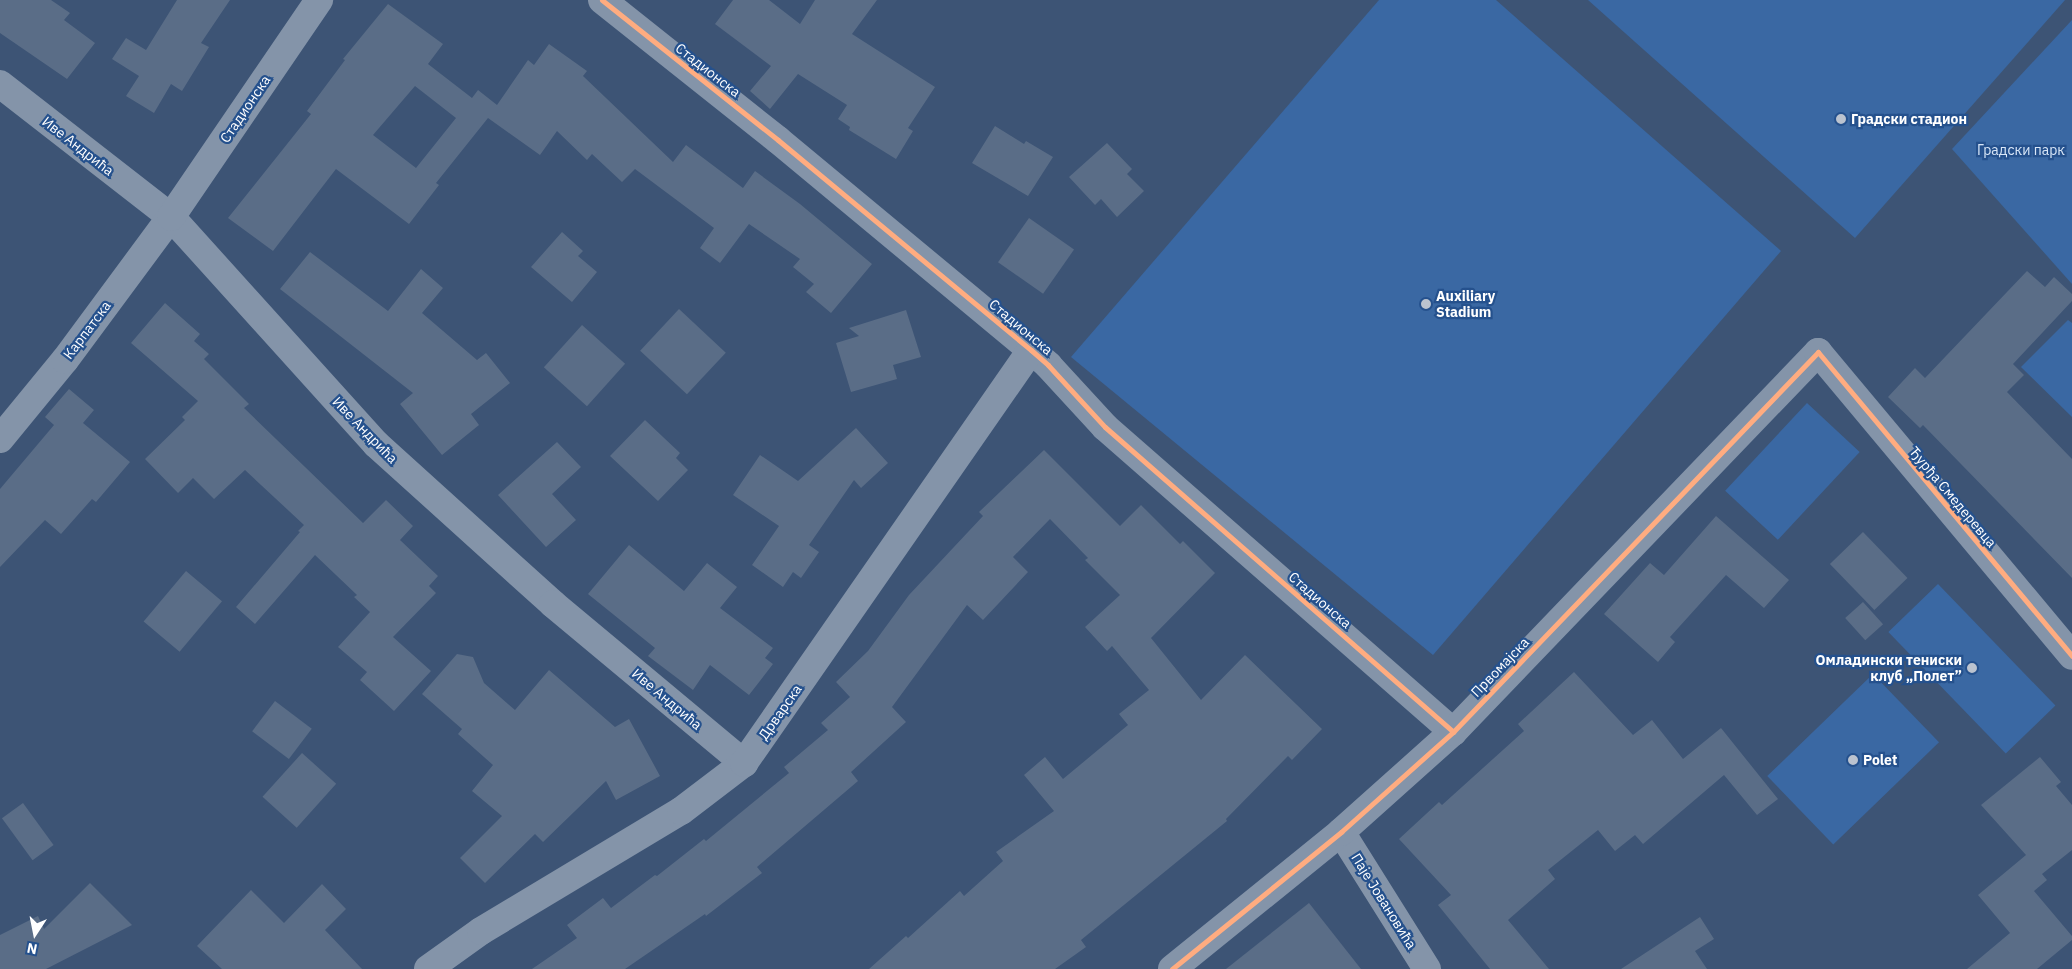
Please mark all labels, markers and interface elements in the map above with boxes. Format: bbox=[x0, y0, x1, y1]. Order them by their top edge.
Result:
street label: Стадионска bbox=[672, 39, 744, 101]
street label: Стадионска bbox=[216, 72, 274, 146]
place label: Градски стадион bbox=[1851, 111, 1967, 127]
street label: Иве Андрића bbox=[39, 113, 117, 179]
marker: Градски стадион bbox=[1835, 113, 1847, 125]
park label: Градски парк bbox=[1977, 142, 2065, 158]
place label: Auxiliary Stadium bbox=[1436, 288, 1495, 321]
street label: Стадионска bbox=[986, 296, 1056, 358]
street label: Карпатска bbox=[60, 298, 114, 362]
marker: Auxiliary Stadium bbox=[1420, 298, 1432, 310]
street label: Иве Андрића bbox=[329, 393, 401, 467]
street label: Ђурђа Смедеревца bbox=[1906, 443, 2000, 551]
street label: Стадионска bbox=[1285, 568, 1355, 632]
street label: Првомајска bbox=[1467, 634, 1533, 700]
place label: Омладински тениски клуб „Полет” bbox=[1816, 652, 1962, 684]
marker: Омладински тениски клуб „Полет” bbox=[1966, 662, 1978, 674]
street label: Иве Андрића bbox=[629, 665, 705, 733]
street label: Дрварска bbox=[755, 681, 805, 743]
place label: Polet bbox=[1863, 752, 1897, 768]
marker: Polet bbox=[1847, 754, 1859, 766]
street label: Паје Јовановића bbox=[1348, 850, 1420, 952]
north arrow bbox=[10, 909, 60, 959]
text: N bbox=[25, 939, 39, 959]

